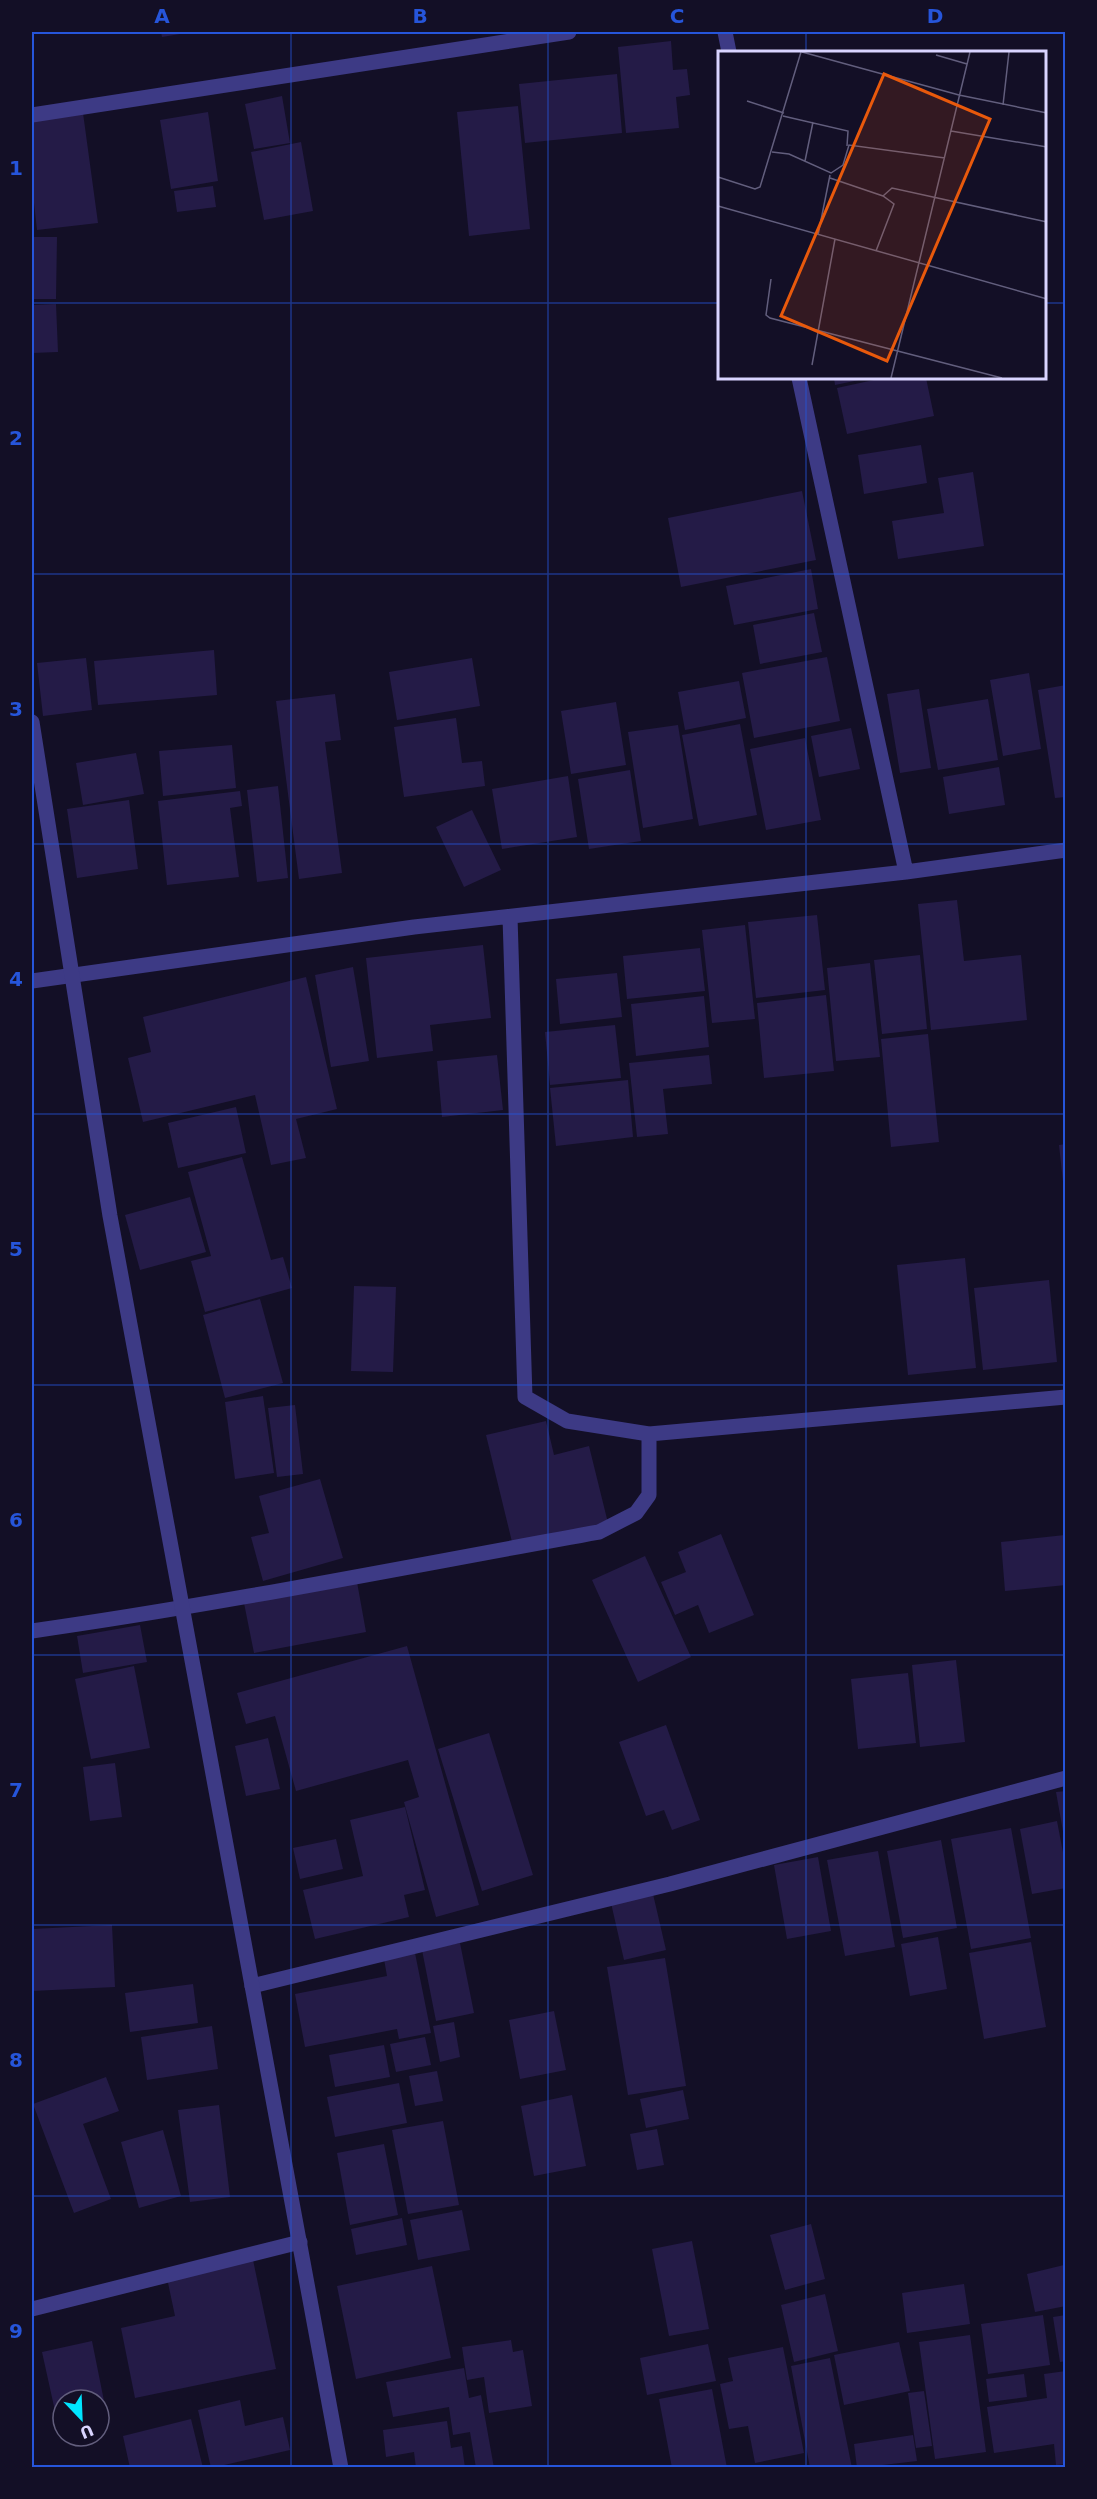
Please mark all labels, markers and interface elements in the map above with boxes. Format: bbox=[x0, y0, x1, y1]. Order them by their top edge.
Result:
text: A bbox=[154, 4, 170, 28]
text: B bbox=[412, 4, 428, 28]
text: C bbox=[670, 4, 684, 28]
text: D bbox=[927, 4, 943, 28]
inset map bbox=[718, 51, 1046, 380]
text: 1 bbox=[9, 156, 23, 180]
text: 2 bbox=[9, 426, 23, 450]
text: 3 bbox=[9, 697, 23, 721]
text: 4 bbox=[9, 967, 23, 991]
text: 5 bbox=[9, 1237, 23, 1261]
text: 6 bbox=[9, 1508, 23, 1532]
text: 7 bbox=[9, 1778, 23, 1802]
text: 8 bbox=[9, 2048, 23, 2072]
text: 9 bbox=[9, 2319, 23, 2343]
north arrow bbox=[51, 2388, 111, 2448]
text: U bbox=[77, 2420, 96, 2443]

